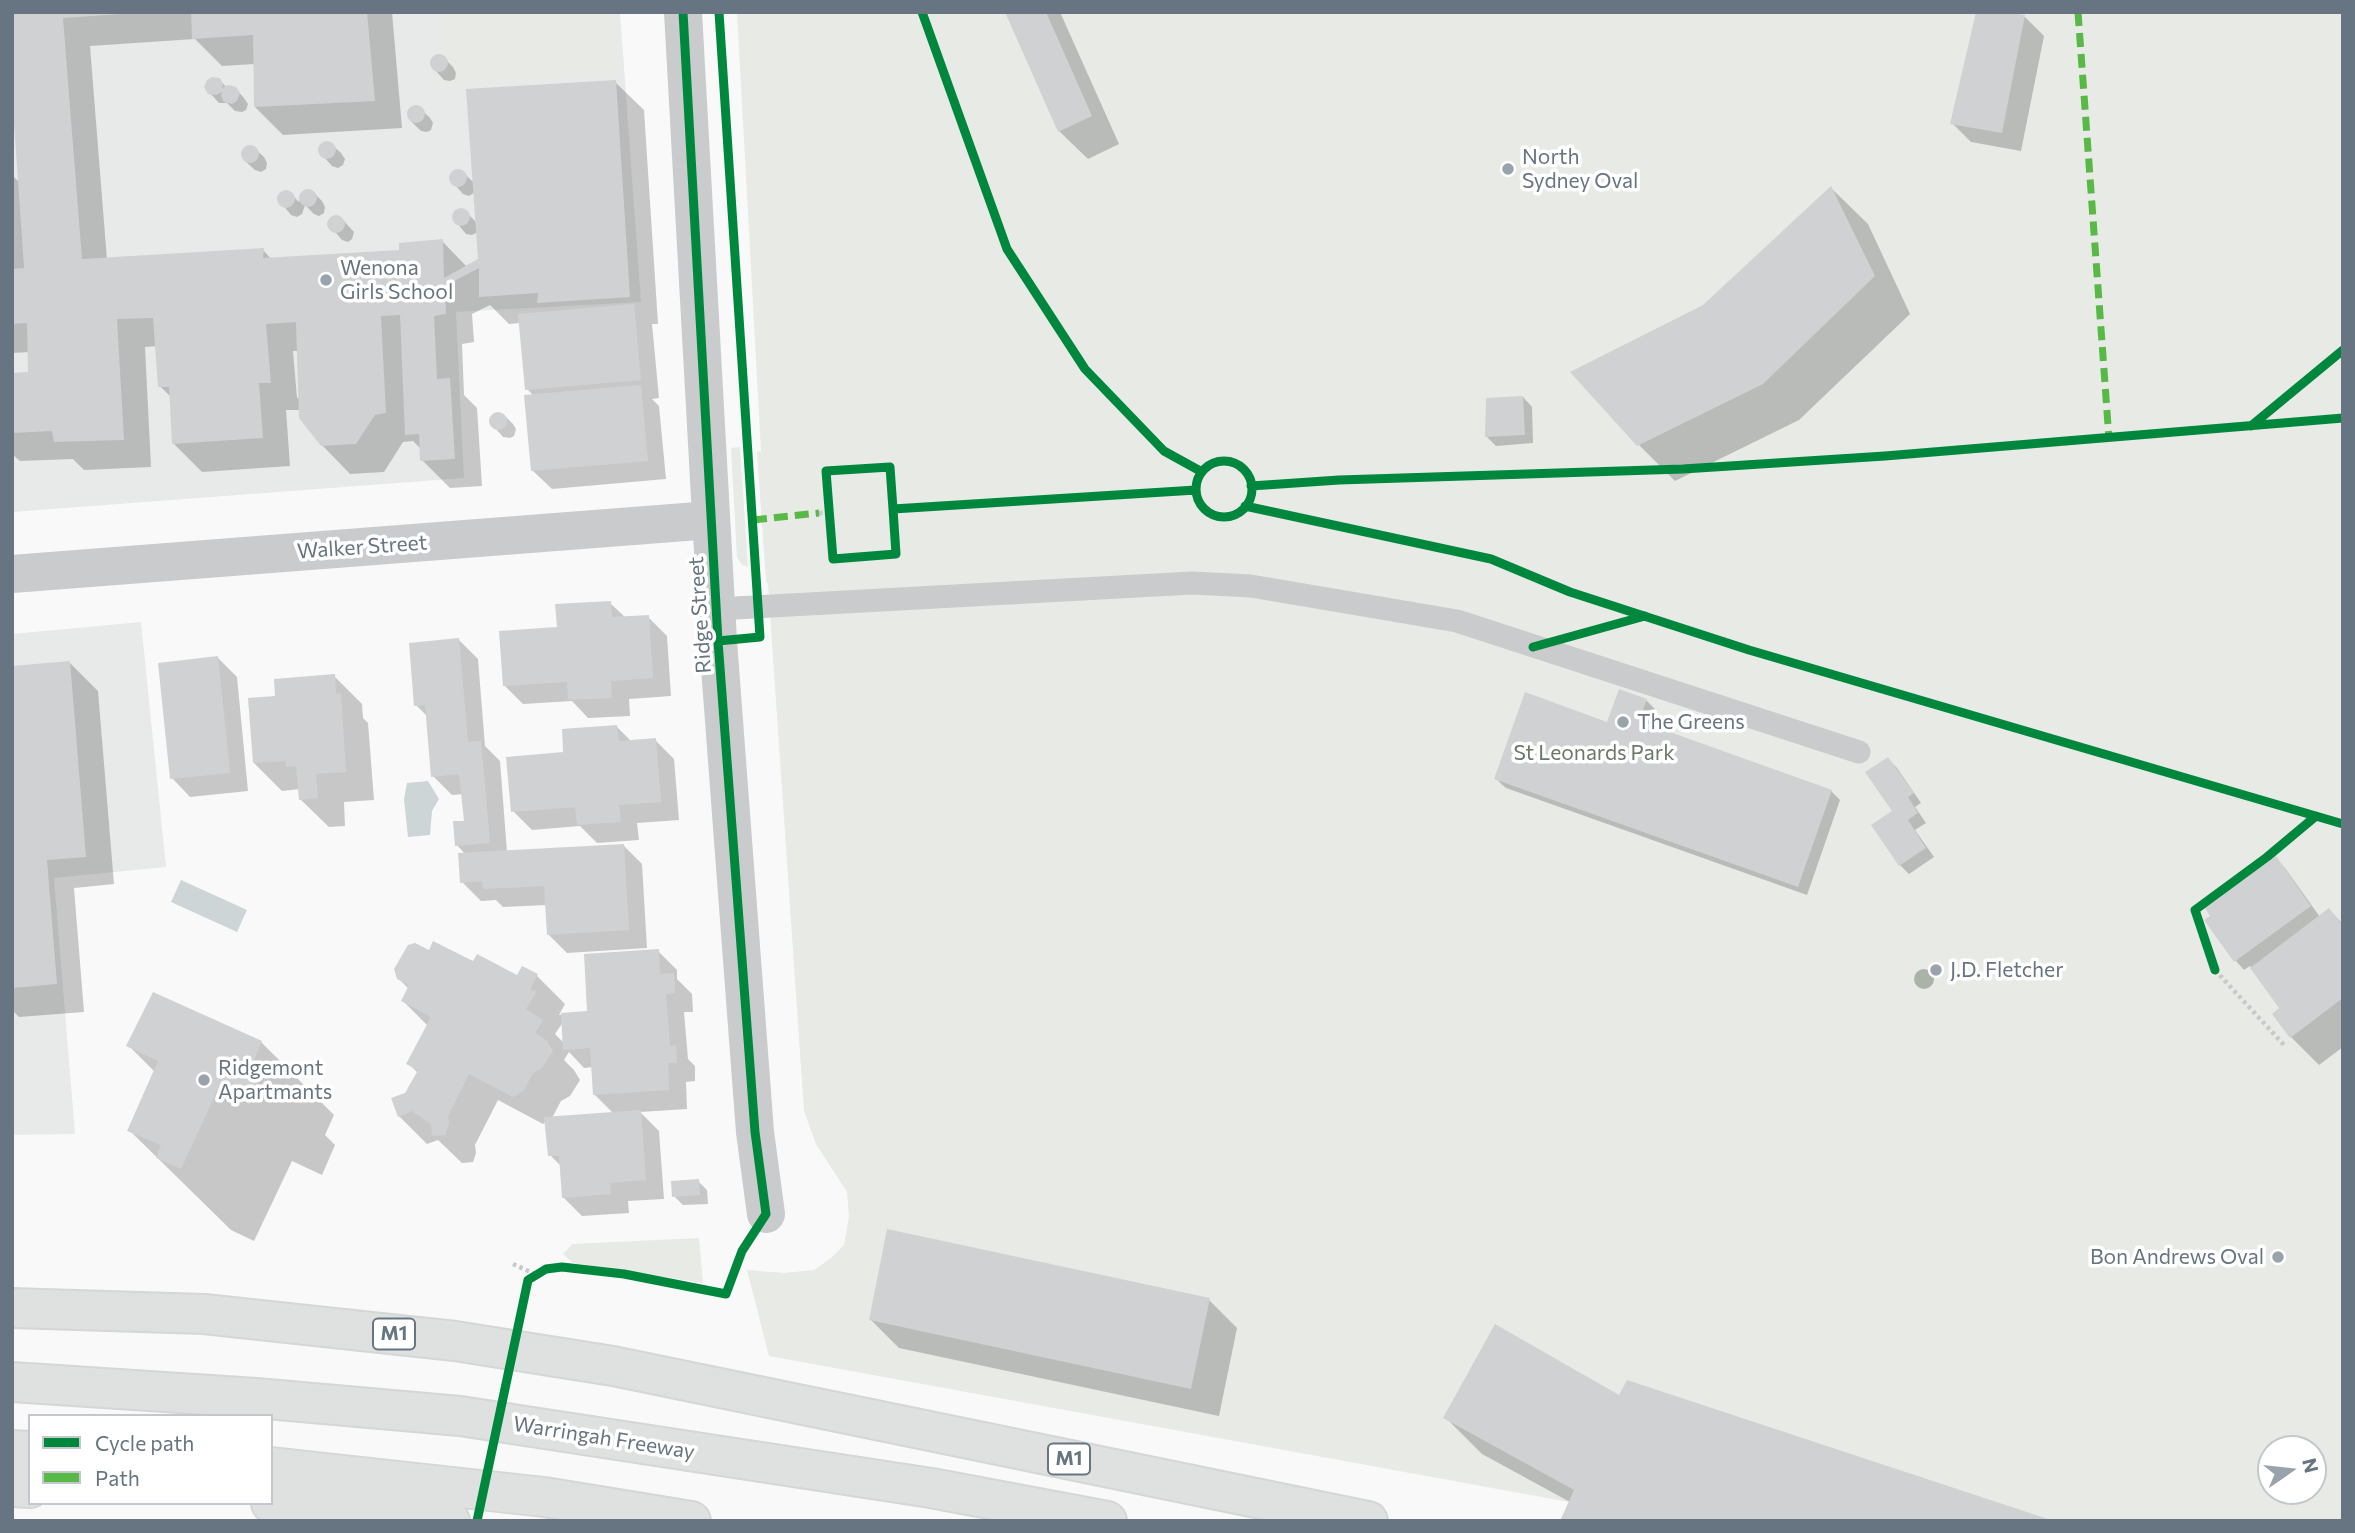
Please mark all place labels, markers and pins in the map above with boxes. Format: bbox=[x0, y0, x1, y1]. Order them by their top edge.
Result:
place label: North Sydney Oval bbox=[1522, 144, 1638, 194]
marker: North Sydney Oval bbox=[1500, 161, 1516, 177]
place label: Wenona Girls School bbox=[340, 255, 453, 305]
marker: Wenona Girls School bbox=[318, 272, 334, 288]
place label: The Greens bbox=[1637, 709, 1745, 735]
marker: The Greens bbox=[1615, 714, 1631, 730]
place label: J.D. Fletcher bbox=[1950, 957, 2064, 983]
marker: J.D. Fletcher bbox=[1928, 962, 1944, 978]
place label: Ridgemont Apartmants bbox=[218, 1055, 332, 1105]
marker: Ridgemont Apartmants bbox=[196, 1072, 212, 1088]
place label: Bon Andrews Oval bbox=[2090, 1244, 2264, 1270]
marker: Bon Andrews Oval bbox=[2270, 1249, 2286, 1265]

